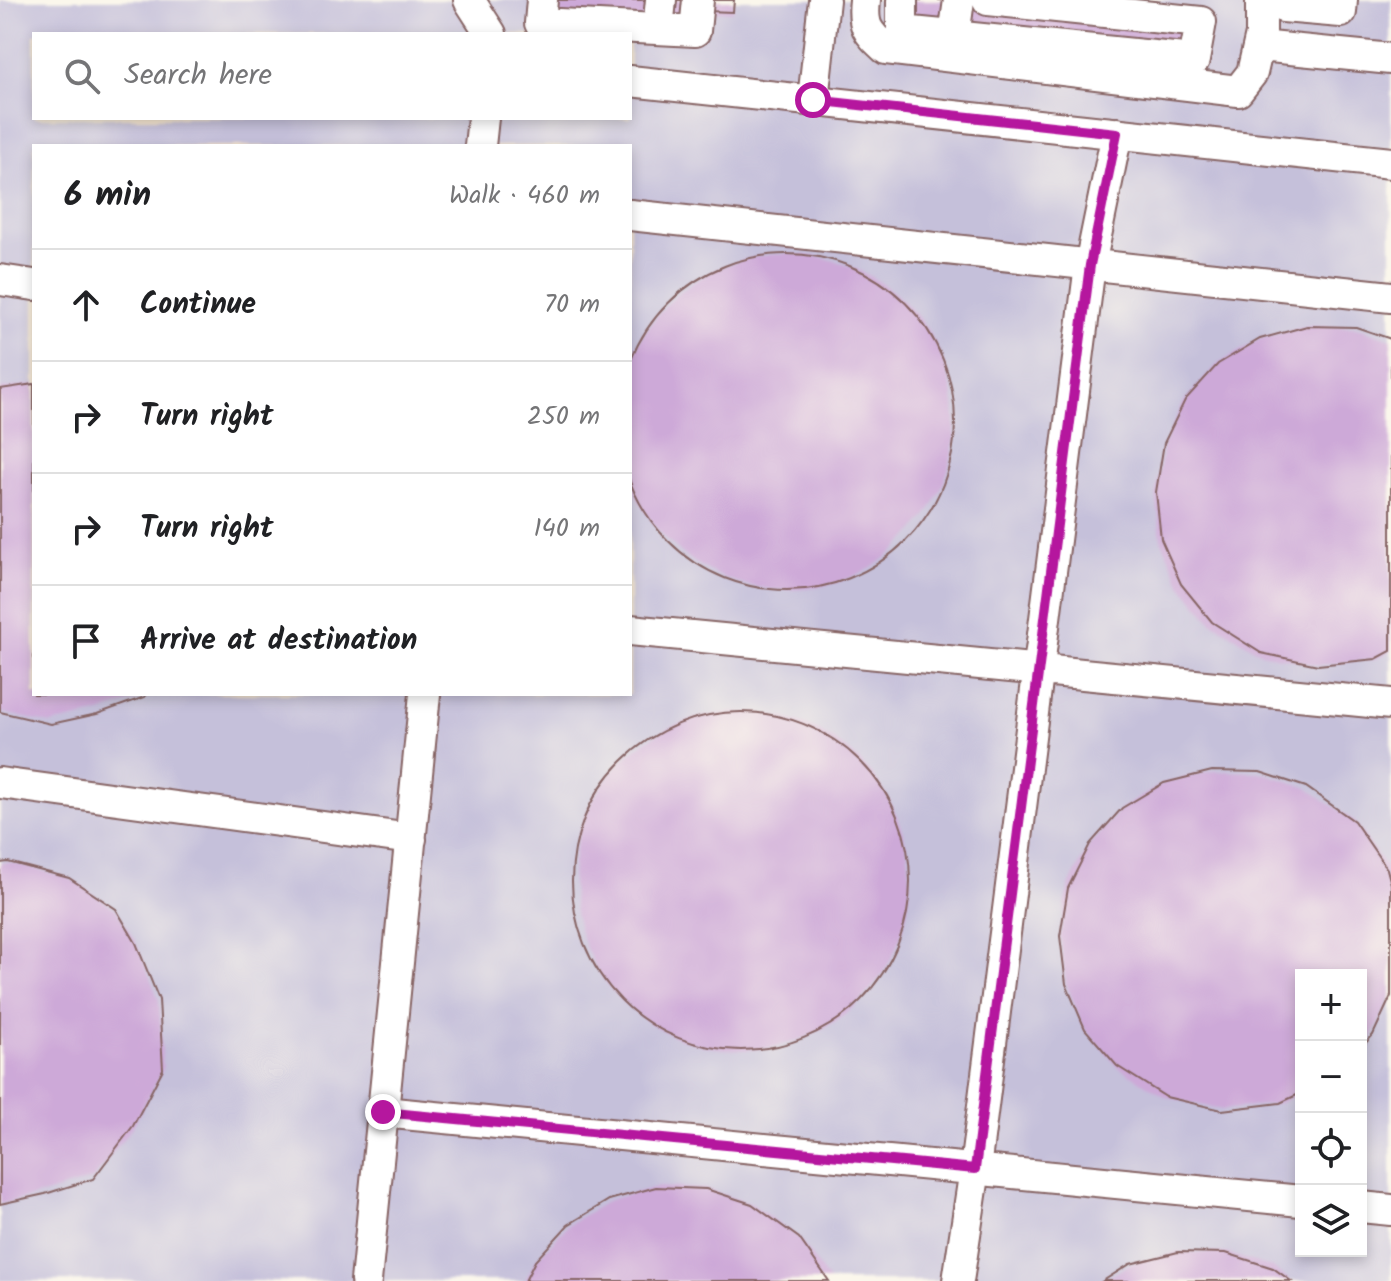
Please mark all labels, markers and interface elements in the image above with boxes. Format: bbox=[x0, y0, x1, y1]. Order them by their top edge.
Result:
search box bbox=[32, 32, 632, 120]
text: Search here bbox=[124, 52, 272, 100]
icon: search bbox=[60, 54, 104, 98]
route start bbox=[795, 82, 831, 118]
text: 6 min bbox=[64, 169, 151, 223]
text: Walk · 460 m bbox=[449, 175, 600, 217]
text: Continue bbox=[140, 281, 256, 329]
icon: ahead bbox=[64, 283, 108, 327]
text: 70 m bbox=[544, 284, 600, 326]
text: Turn right bbox=[140, 393, 273, 441]
icon: right bbox=[64, 395, 108, 439]
text: 250 m bbox=[527, 396, 600, 438]
text: Turn right bbox=[140, 505, 273, 553]
icon: right bbox=[64, 507, 108, 551]
text: 140 m bbox=[533, 508, 600, 550]
text: Arrive at destination bbox=[140, 617, 417, 665]
icon: arrive bbox=[64, 619, 108, 663]
map controls bbox=[1295, 969, 1367, 1257]
button: + bbox=[1295, 969, 1367, 1041]
button: − bbox=[1295, 1041, 1367, 1113]
route end bbox=[365, 1094, 401, 1130]
button: locate bbox=[1295, 1113, 1367, 1185]
button: layers bbox=[1295, 1185, 1367, 1257]

